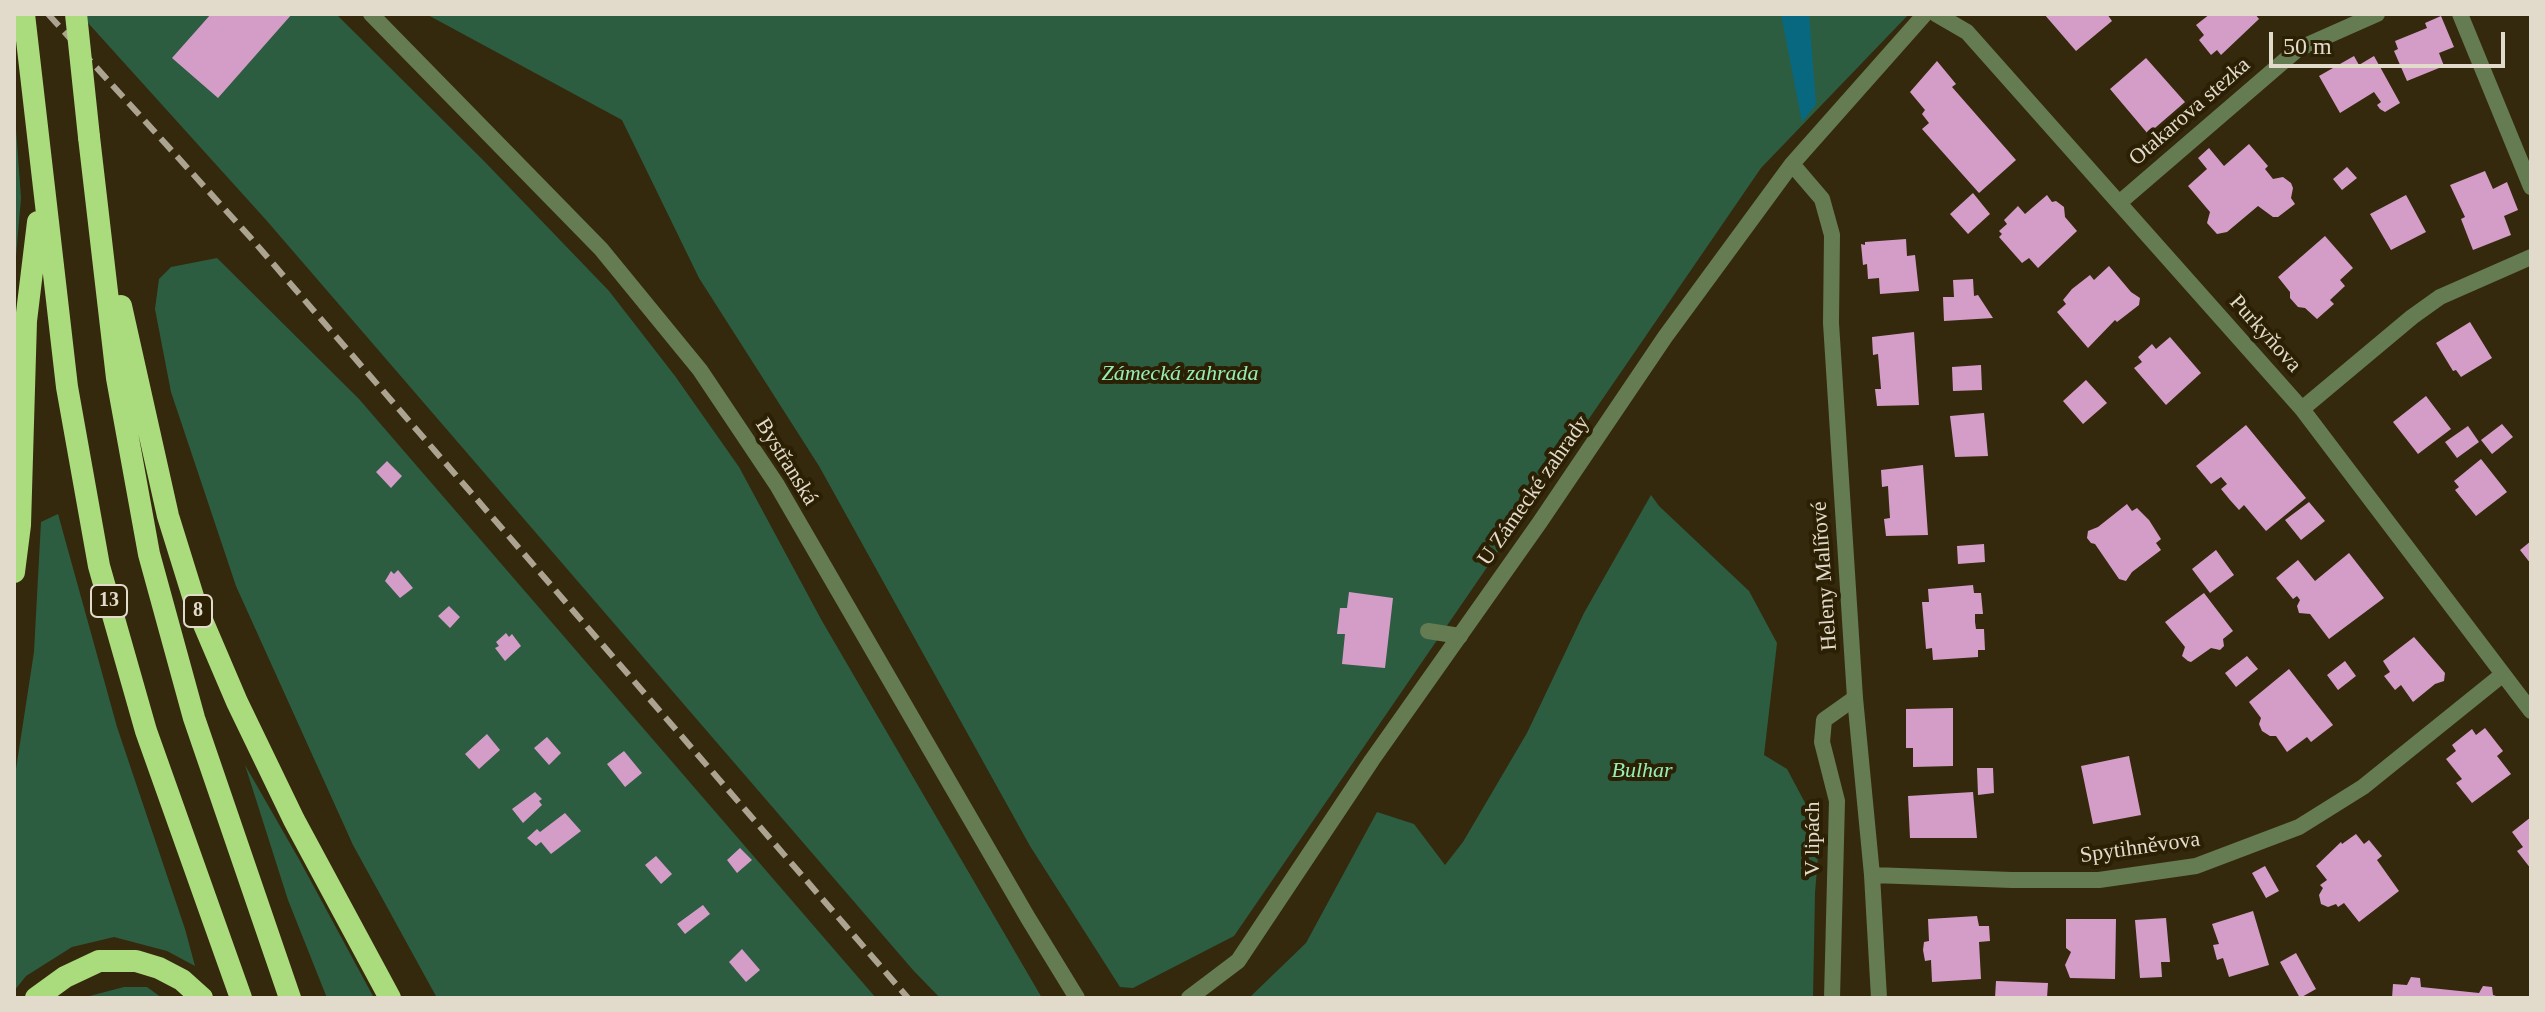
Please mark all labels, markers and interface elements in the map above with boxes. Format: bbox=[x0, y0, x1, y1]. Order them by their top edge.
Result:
scale bar bbox=[2273, 16, 2509, 66]
text: 50 m bbox=[2283, 33, 2332, 59]
street label: Otakarova stezka bbox=[2124, 52, 2256, 172]
street label: Purkyňova bbox=[2223, 290, 2307, 378]
park label: Zámecká zahrada bbox=[1101, 361, 1259, 387]
street label: U Zámecké zahrady bbox=[1472, 411, 1596, 571]
street label: Bystřanská bbox=[749, 414, 823, 510]
street label: Heleny Malířové bbox=[1807, 500, 1843, 652]
road number: 13 bbox=[91, 585, 127, 617]
road number: 8 bbox=[184, 595, 212, 627]
park label: Bulhar bbox=[1611, 758, 1673, 784]
street label: V lipách bbox=[1800, 801, 1826, 877]
street label: Spytihněvova bbox=[2078, 827, 2202, 869]

